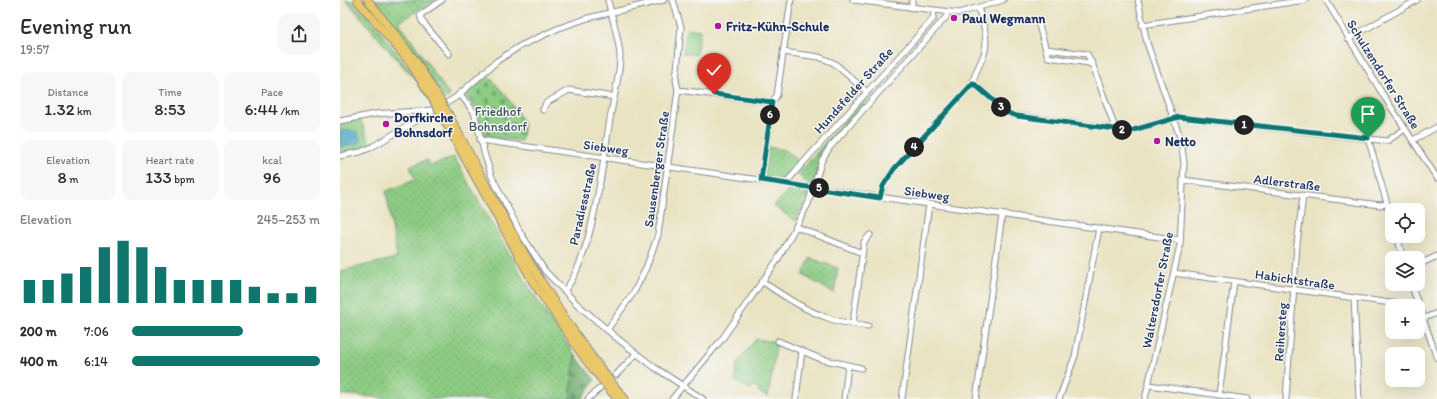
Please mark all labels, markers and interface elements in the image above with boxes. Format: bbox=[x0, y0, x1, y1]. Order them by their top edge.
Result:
place label: Paul Wegmann bbox=[962, 11, 1047, 27]
text: Evening run bbox=[20, 13, 132, 40]
button: share bbox=[278, 13, 320, 55]
marker: Paul Wegmann bbox=[949, 13, 959, 23]
street label: Schulzendorfer Straße bbox=[1344, 17, 1423, 132]
place label: Fritz-Kühn-Schule bbox=[726, 19, 829, 34]
marker: Fritz-Kühn-Schule bbox=[713, 21, 723, 31]
text: 19:57 bbox=[20, 42, 49, 57]
street label: Hundsfelder Straße bbox=[811, 44, 896, 137]
pin bbox=[697, 53, 731, 94]
icon: check bbox=[703, 59, 725, 81]
text: Distance bbox=[47, 86, 89, 99]
text: Time bbox=[158, 86, 182, 99]
text: Pace bbox=[261, 86, 283, 99]
pin: 3 bbox=[991, 97, 1011, 117]
pin bbox=[1351, 97, 1385, 138]
text: 1.32 bbox=[44, 99, 75, 119]
text: 8:53 bbox=[154, 99, 186, 119]
text: 6:44 bbox=[244, 99, 278, 119]
text: 3 bbox=[998, 100, 1004, 113]
icon: arrive bbox=[1357, 103, 1379, 125]
park label: Friedhof Bohnsdorf bbox=[469, 104, 527, 134]
text: km bbox=[75, 105, 92, 118]
text: /km bbox=[278, 105, 300, 118]
pin: 6 bbox=[760, 105, 780, 125]
text: 6 bbox=[767, 108, 773, 121]
place label: Dorfkirche Bohnsdorf bbox=[394, 110, 454, 140]
street label: Sausenberger Straße bbox=[641, 110, 672, 228]
pin: 1 bbox=[1234, 115, 1254, 135]
text: 1 bbox=[1241, 118, 1247, 131]
marker: Dorfkirche Bohnsdorf bbox=[381, 119, 391, 129]
pin: 2 bbox=[1112, 120, 1132, 140]
text: 2 bbox=[1119, 123, 1125, 136]
place label: Netto bbox=[1165, 134, 1196, 149]
marker: Netto bbox=[1152, 136, 1162, 146]
street label: Siebweg bbox=[582, 137, 630, 158]
pin: 4 bbox=[904, 137, 924, 157]
text: 4 bbox=[911, 140, 917, 153]
text: Elevation bbox=[46, 154, 90, 167]
text: Heart rate bbox=[146, 154, 194, 167]
text: kcal bbox=[262, 154, 282, 167]
street label: Paradiesstraße bbox=[566, 161, 599, 247]
text: 8 bbox=[57, 167, 67, 187]
text: 133 bbox=[145, 167, 172, 187]
text: 96 bbox=[263, 167, 281, 187]
street label: Adlerstraße bbox=[1253, 171, 1321, 194]
text: m bbox=[67, 173, 79, 186]
text: bpm bbox=[172, 173, 195, 186]
pin: 5 bbox=[809, 178, 829, 198]
text: 5 bbox=[816, 181, 822, 194]
street label: Siebweg bbox=[903, 183, 951, 204]
map controls bbox=[1385, 203, 1425, 387]
button: locate bbox=[1385, 203, 1425, 243]
text: Elevation bbox=[20, 212, 72, 227]
text: 245–253 m bbox=[257, 212, 320, 227]
street label: Waltersdorfer Straße bbox=[1139, 231, 1176, 350]
button: layers bbox=[1385, 251, 1425, 291]
street label: Habichtstraße bbox=[1254, 266, 1336, 293]
button: + bbox=[1385, 299, 1425, 339]
street label: Reihersteg bbox=[1271, 302, 1290, 362]
text: 200 m bbox=[20, 324, 57, 339]
text: 7:06 bbox=[84, 324, 109, 339]
button: − bbox=[1385, 347, 1425, 387]
text: 400 m bbox=[20, 354, 58, 369]
text: 6:14 bbox=[84, 354, 108, 369]

